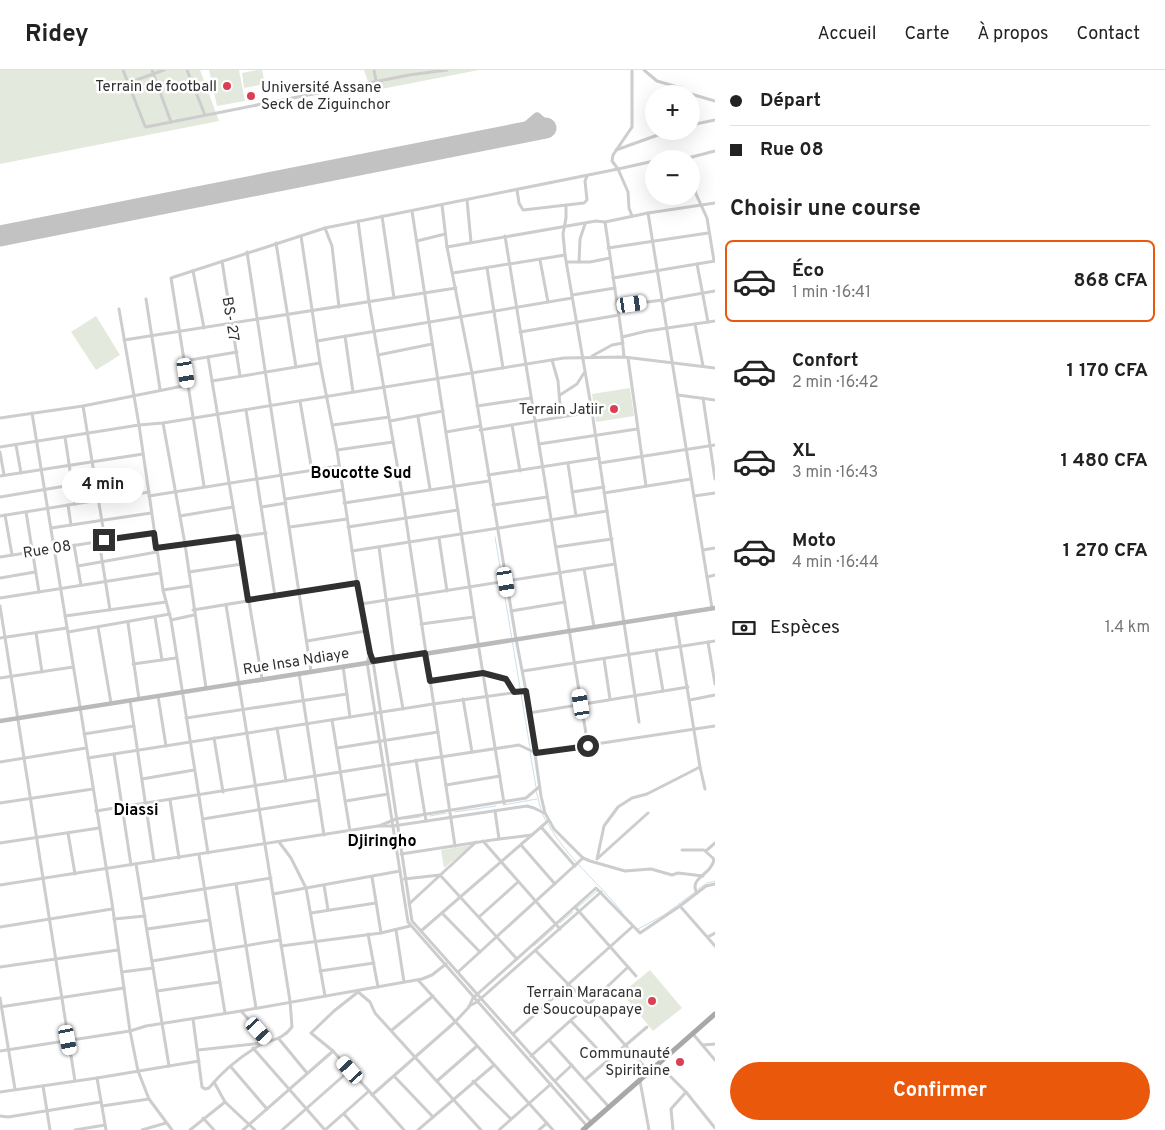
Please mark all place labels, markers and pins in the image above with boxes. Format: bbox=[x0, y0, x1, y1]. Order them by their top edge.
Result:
place label: Terrain de football bbox=[95, 78, 217, 97]
place label: Université Assane Seck de Ziguinchor bbox=[261, 79, 390, 115]
marker: Terrain de football bbox=[221, 80, 233, 92]
marker: Université Assane Seck de Ziguinchor bbox=[245, 90, 257, 102]
place label: Terrain Jatiir bbox=[519, 401, 604, 420]
marker: Terrain Jatiir bbox=[608, 403, 620, 415]
place label: Terrain Maracana de Soucoupapaye bbox=[523, 984, 642, 1020]
marker: Terrain Maracana de Soucoupapaye bbox=[646, 995, 658, 1007]
place label: Communauté Spiritaine bbox=[579, 1045, 670, 1081]
marker: Communauté Spiritaine bbox=[674, 1056, 686, 1068]

